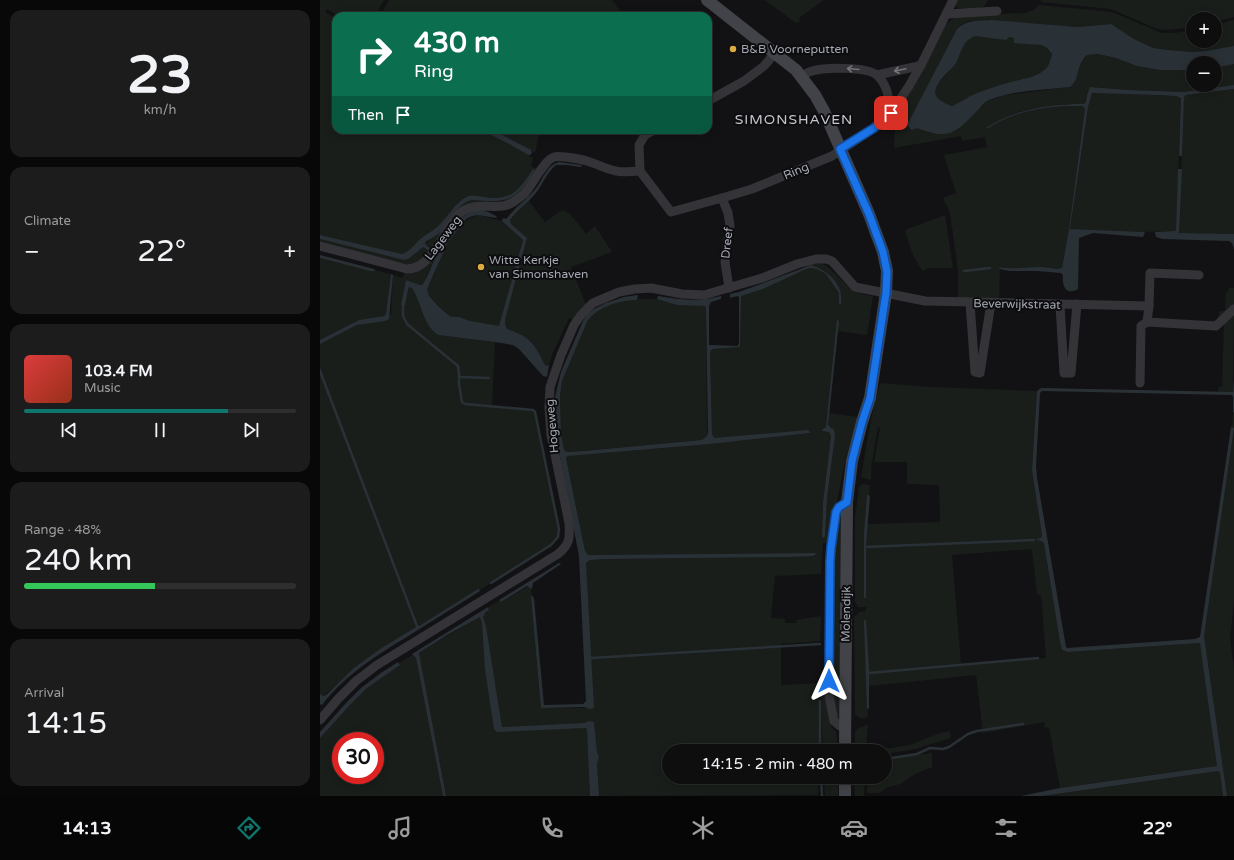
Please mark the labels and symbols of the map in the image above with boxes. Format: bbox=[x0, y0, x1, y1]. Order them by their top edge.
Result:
place label: B&B Voorneputten bbox=[741, 42, 849, 56]
marker: B&B Voorneputten bbox=[728, 44, 738, 54]
one-way arrow bbox=[847, 65, 860, 72]
one-way arrow bbox=[893, 67, 906, 75]
pin bbox=[874, 96, 908, 130]
district label: SIMONSHAVEN bbox=[735, 111, 853, 128]
street label: Ring bbox=[781, 159, 811, 183]
street label: Lageweg bbox=[422, 213, 464, 263]
street label: Dreef bbox=[718, 226, 736, 259]
place label: Witte Kerkje van Simonshaven bbox=[489, 253, 588, 281]
marker: Witte Kerkje van Simonshaven bbox=[476, 262, 486, 272]
street label: Beverwijkstraat bbox=[973, 296, 1061, 312]
street label: Hogeweg bbox=[543, 398, 561, 454]
street label: Molendijk bbox=[839, 585, 853, 642]
position arrow bbox=[808, 660, 850, 702]
speed limit sign: 30 bbox=[332, 732, 384, 784]

